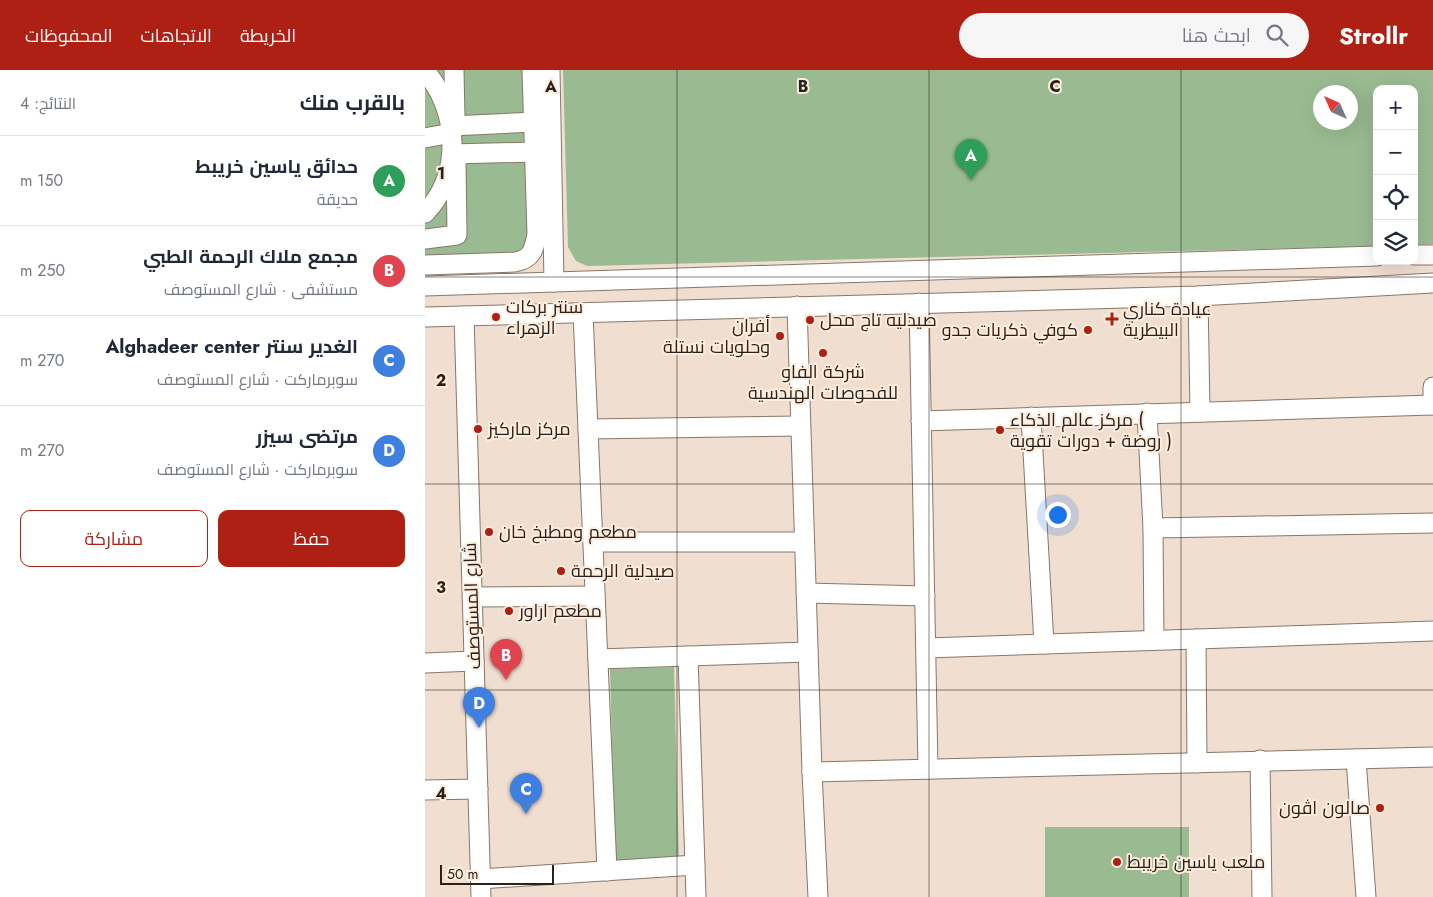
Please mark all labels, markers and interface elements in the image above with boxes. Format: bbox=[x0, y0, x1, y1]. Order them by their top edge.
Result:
search box bbox=[959, 13, 1309, 58]
text: Strollr bbox=[1339, 18, 1408, 53]
icon: search bbox=[1263, 21, 1291, 49]
text: ابحث هنا bbox=[1182, 22, 1251, 49]
text: المحفوظات bbox=[25, 23, 113, 49]
text: الاتجاهات bbox=[141, 23, 212, 49]
text: الخريطة bbox=[240, 23, 296, 49]
text: A bbox=[544, 75, 557, 98]
text: B bbox=[798, 75, 808, 98]
text: C bbox=[1049, 75, 1061, 98]
north arrow bbox=[1313, 85, 1358, 130]
map controls bbox=[1373, 85, 1418, 265]
button: + bbox=[1373, 85, 1418, 130]
text: بالقرب منك bbox=[300, 88, 405, 118]
text: النتائج: 4 bbox=[20, 92, 76, 115]
button: − bbox=[1373, 130, 1418, 175]
pin: A bbox=[955, 139, 987, 180]
text: حدائق ياسين خريبط bbox=[195, 153, 358, 180]
text: 1 bbox=[437, 162, 445, 185]
text: 150 m bbox=[20, 169, 63, 192]
text: A bbox=[383, 169, 395, 192]
button: locate bbox=[1373, 175, 1418, 220]
text: حديقة bbox=[317, 188, 358, 211]
button: layers bbox=[1373, 220, 1418, 265]
text: مجمع ملاك الرحمة الطبي bbox=[143, 243, 358, 270]
text: 250 m bbox=[20, 259, 65, 282]
text: B bbox=[384, 259, 394, 282]
text: مستشفى · شارع المستوصف bbox=[164, 278, 358, 301]
place label: سنتر بركات الزهراء bbox=[506, 294, 583, 341]
place label: عيادة كناري البيطرية bbox=[1123, 296, 1212, 343]
place label: صيدليه تاج محل bbox=[820, 307, 937, 333]
marker: سنتر بركات الزهراء bbox=[490, 311, 502, 323]
marker: عيادة كناري البيطرية bbox=[1105, 312, 1119, 326]
place label: أفران وحلويات نستلة bbox=[663, 313, 770, 360]
marker: صيدليه تاج محل bbox=[804, 314, 816, 326]
place label: كوفي ذكريات جدو bbox=[942, 317, 1078, 344]
marker: كوفي ذكريات جدو bbox=[1082, 324, 1094, 336]
marker: أفران وحلويات نستلة bbox=[774, 330, 786, 342]
text: الغدير سنتر Alghadeer center bbox=[105, 333, 358, 360]
marker: شركة الفاو للفحوصات الهندسية bbox=[817, 347, 829, 359]
text: 270 m bbox=[20, 349, 64, 372]
text: C bbox=[383, 349, 395, 372]
place label: شركة الفاو للفحوصات الهندسية bbox=[748, 359, 898, 406]
text: سوبرماركت · شارع المستوصف bbox=[157, 368, 358, 391]
text: 2 bbox=[436, 369, 446, 392]
place label: مركز عالم الذكاء ( روضة + دورات تقوية ) bbox=[1010, 407, 1172, 454]
place label: مركز ماركيز bbox=[487, 416, 571, 442]
text: مرتضى سيزر bbox=[256, 423, 358, 450]
marker: مركز ماركيز bbox=[472, 423, 484, 435]
marker: مركز عالم الذكاء ( روضة + دورات تقوية ) bbox=[994, 424, 1006, 436]
text: 270 m bbox=[20, 439, 64, 462]
text: D bbox=[383, 439, 395, 462]
text: سوبرماركت · شارع المستوصف bbox=[157, 458, 358, 481]
your location bbox=[1045, 502, 1071, 528]
button: مشاركة bbox=[20, 510, 208, 567]
button: حفظ bbox=[218, 510, 405, 567]
place label: مطعم ومطبخ خان bbox=[499, 519, 637, 545]
marker: مطعم ومطبخ خان bbox=[483, 526, 495, 538]
street label: شارع المستوصف bbox=[457, 542, 487, 670]
place label: صيدلية الرحمة bbox=[571, 558, 674, 584]
marker: صيدلية الرحمة bbox=[555, 565, 567, 577]
text: 3 bbox=[436, 576, 446, 599]
place label: مطعم اراور bbox=[518, 598, 602, 624]
marker: مطعم اراور bbox=[503, 605, 515, 617]
pin: B bbox=[490, 639, 522, 680]
pin: D bbox=[463, 687, 495, 728]
pin: C bbox=[510, 773, 542, 814]
text: 4 bbox=[435, 782, 447, 805]
place label: صالون اڤون bbox=[1279, 795, 1370, 821]
marker: صالون اڤون bbox=[1374, 802, 1386, 814]
place label: ملعب ياسين خريبط bbox=[1127, 849, 1265, 875]
marker: ملعب ياسين خريبط bbox=[1111, 856, 1123, 868]
scale bar bbox=[440, 862, 554, 885]
text: 50 m bbox=[447, 864, 478, 884]

